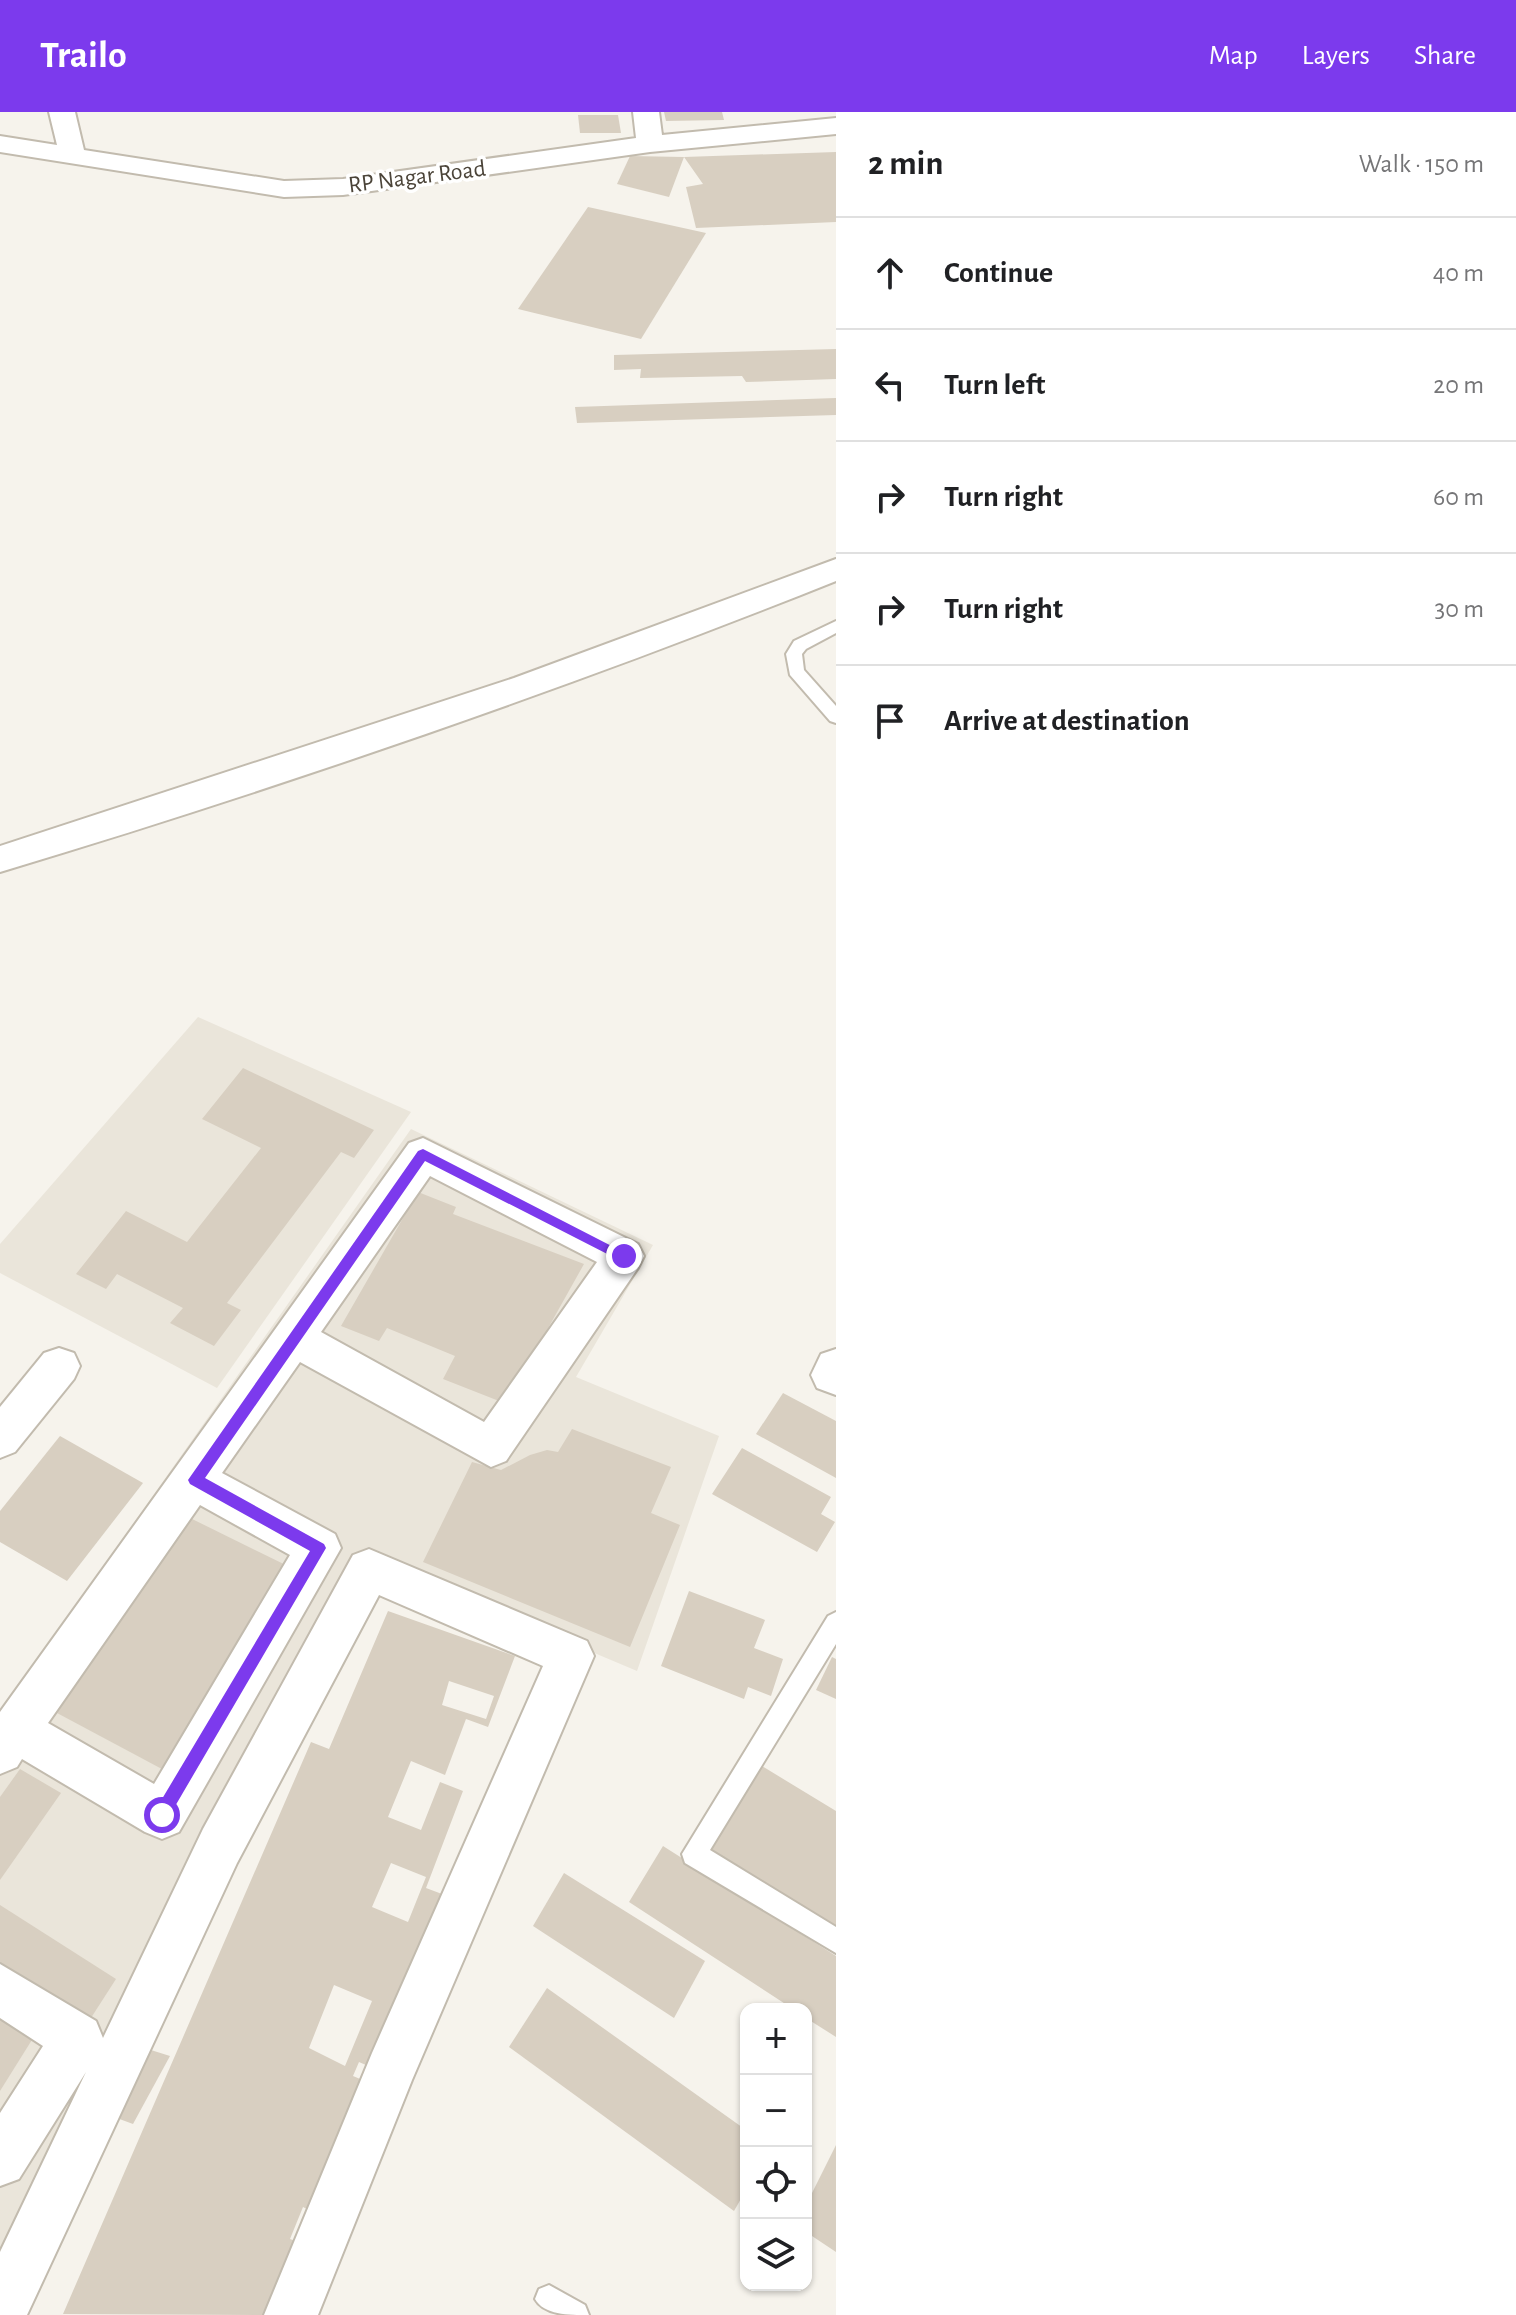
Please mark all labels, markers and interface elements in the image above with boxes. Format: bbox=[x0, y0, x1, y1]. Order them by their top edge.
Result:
text: Trailo bbox=[40, 37, 127, 75]
text: Map bbox=[1209, 42, 1258, 70]
text: Layers bbox=[1302, 42, 1370, 70]
text: Share bbox=[1414, 42, 1476, 70]
text: 2 min bbox=[868, 147, 943, 181]
text: Walk · 150 m bbox=[1359, 151, 1484, 177]
street label: RP Nagar Road bbox=[347, 157, 487, 197]
icon: ahead bbox=[868, 251, 912, 295]
text: Continue bbox=[944, 258, 1053, 288]
text: 40 m bbox=[1433, 260, 1484, 286]
icon: left bbox=[868, 363, 912, 407]
text: Turn left bbox=[944, 370, 1045, 400]
text: 20 m bbox=[1433, 372, 1484, 398]
icon: right bbox=[868, 475, 912, 519]
text: Turn right bbox=[944, 482, 1063, 512]
text: 60 m bbox=[1433, 484, 1484, 510]
icon: right bbox=[868, 587, 912, 631]
text: Turn right bbox=[944, 594, 1063, 624]
text: 30 m bbox=[1434, 596, 1484, 622]
icon: arrive bbox=[868, 699, 912, 743]
text: Arrive at destination bbox=[944, 706, 1190, 736]
route end bbox=[606, 1238, 642, 1274]
route start bbox=[144, 1797, 180, 1833]
map controls bbox=[740, 2003, 812, 2291]
button: + bbox=[740, 2003, 812, 2075]
button: − bbox=[740, 2075, 812, 2147]
button: locate bbox=[740, 2147, 812, 2219]
button: layers bbox=[740, 2219, 812, 2291]

